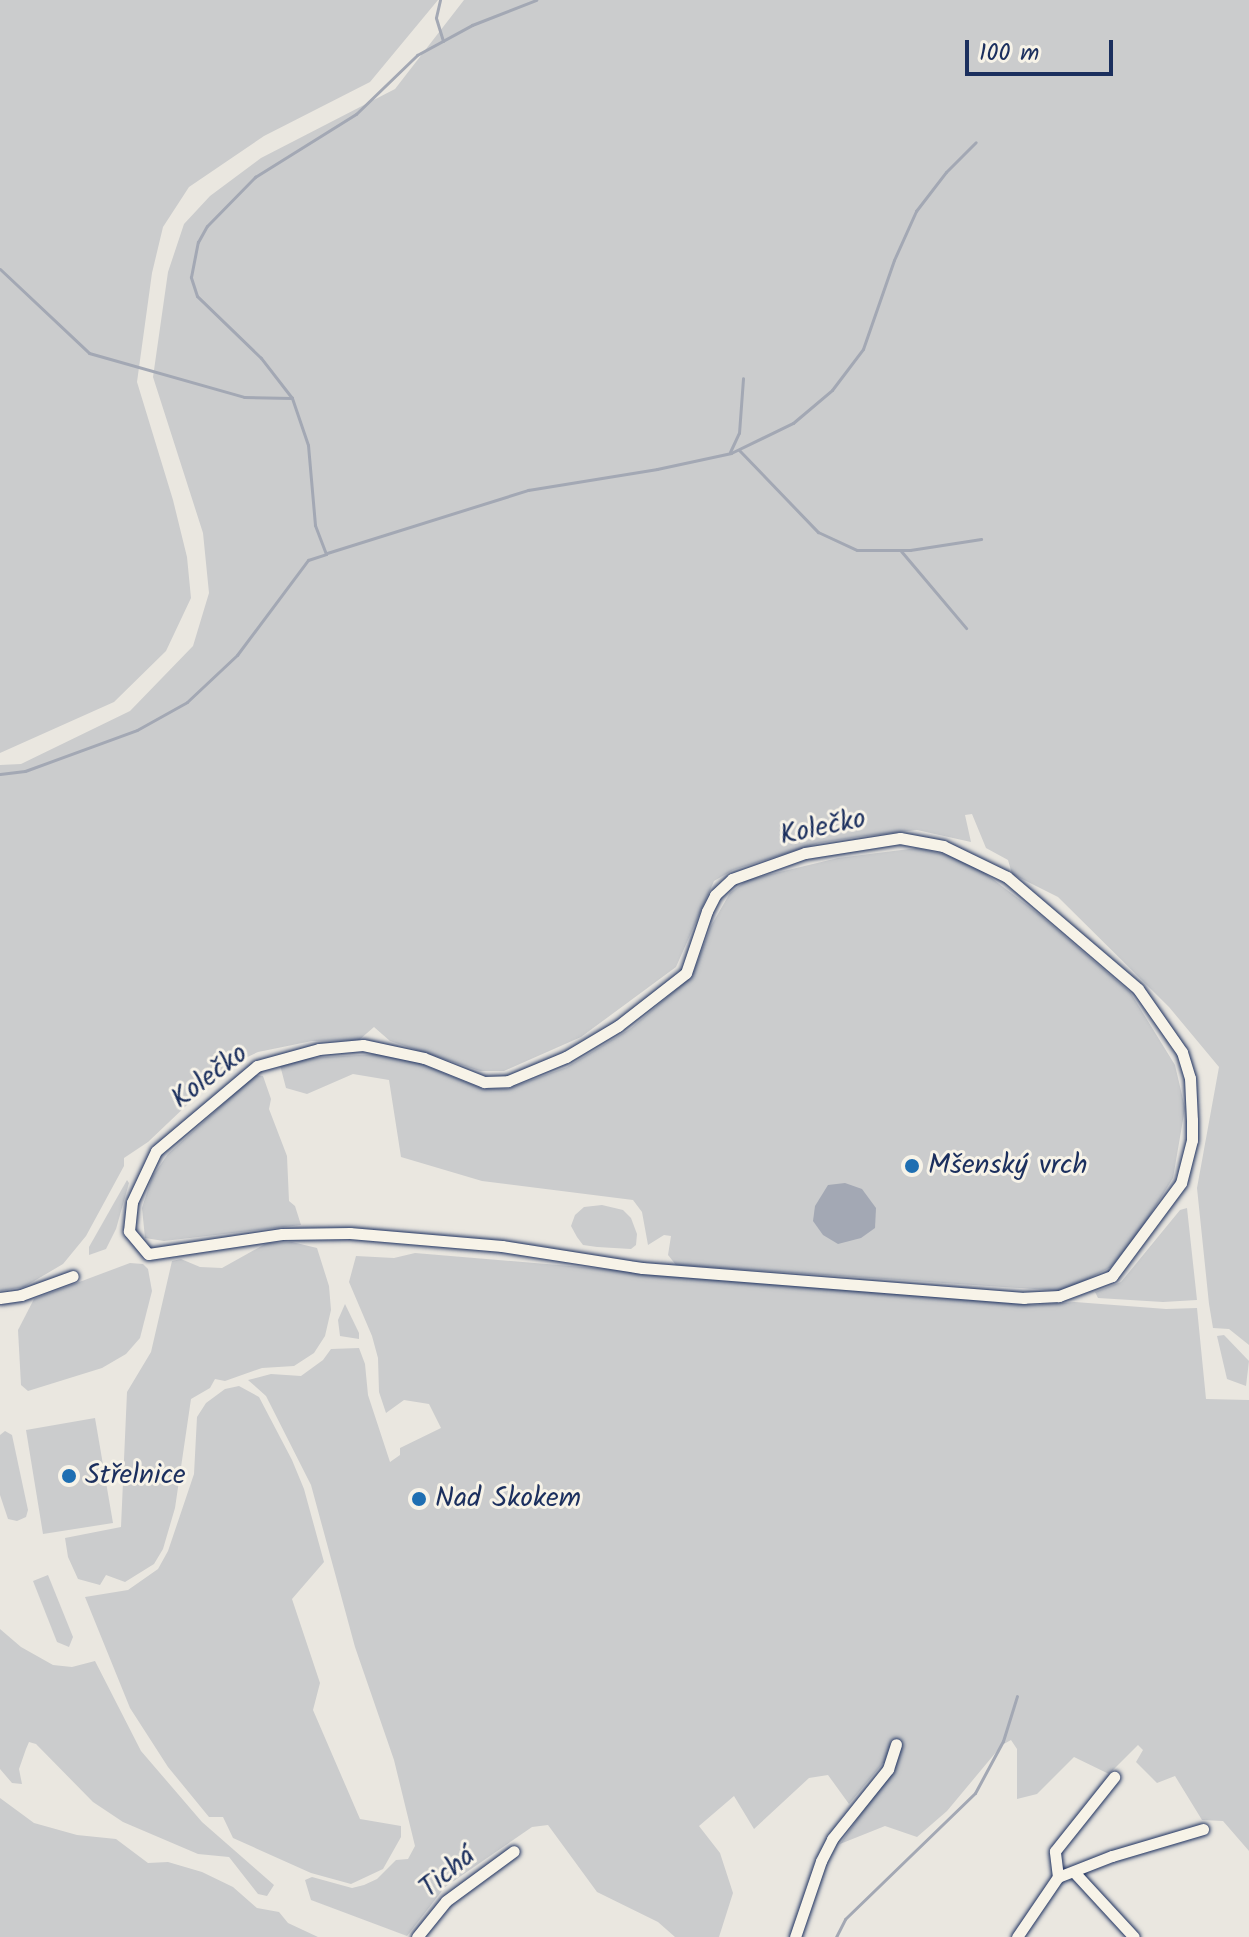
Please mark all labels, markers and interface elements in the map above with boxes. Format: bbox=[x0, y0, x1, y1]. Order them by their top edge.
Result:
scale bar bbox=[969, 24, 1117, 74]
text: 100 m bbox=[979, 34, 1039, 73]
street label: Kolečko bbox=[777, 803, 869, 853]
street label: Kolečko bbox=[165, 1037, 255, 1117]
place label: Mšenský vrch bbox=[928, 1149, 1088, 1183]
marker: Mšenský vrch bbox=[903, 1157, 921, 1175]
place label: Střelnice bbox=[85, 1459, 186, 1493]
marker: Střelnice bbox=[60, 1467, 78, 1485]
place label: Nad Skokem bbox=[435, 1482, 581, 1516]
marker: Nad Skokem bbox=[410, 1490, 428, 1508]
street label: Tichá bbox=[413, 1840, 483, 1906]

